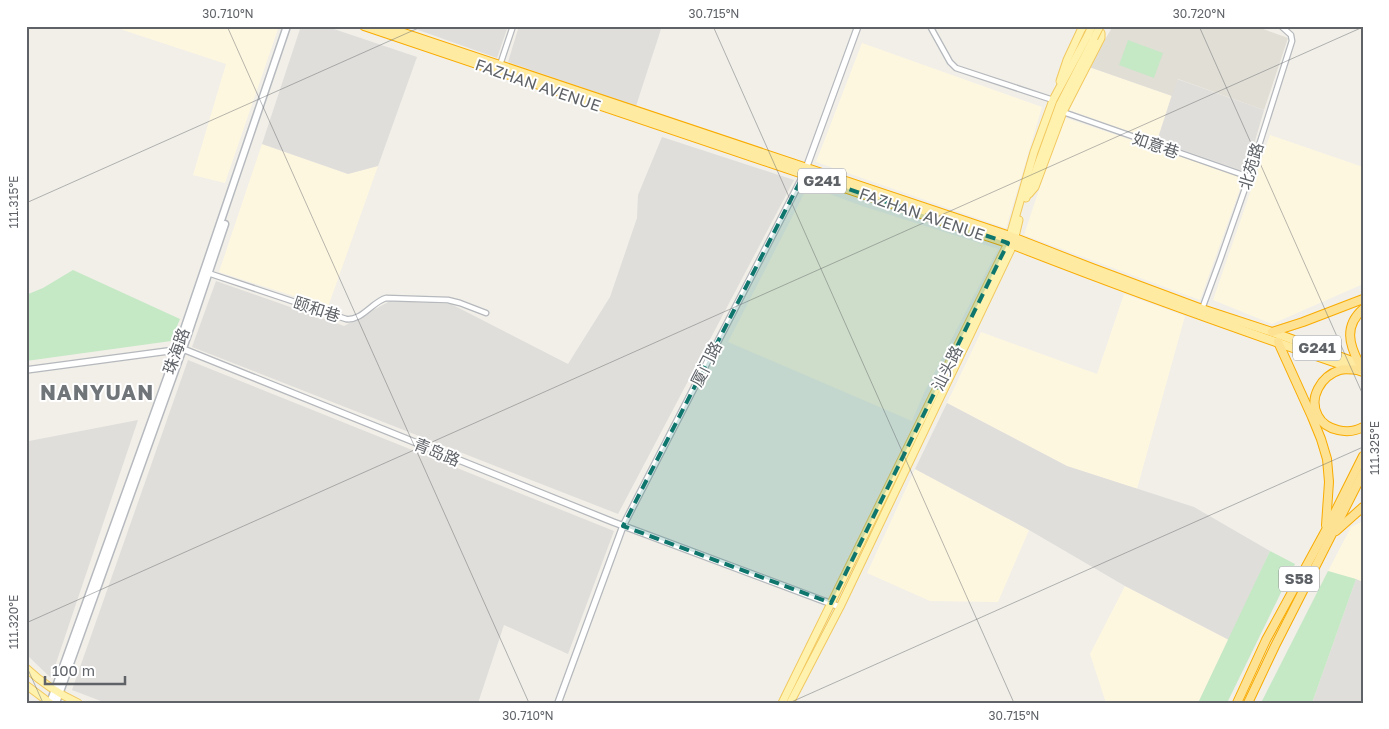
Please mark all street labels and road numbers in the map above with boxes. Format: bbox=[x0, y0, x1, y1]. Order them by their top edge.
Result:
street label: FAZHAN AVENUE bbox=[473, 54, 603, 116]
street label: 如意巷 bbox=[1130, 128, 1182, 162]
street label: 北苑路 bbox=[1234, 140, 1268, 192]
road number: G241 bbox=[798, 168, 846, 194]
street label: FAZHAN AVENUE bbox=[857, 183, 987, 245]
street label: 颐和巷 bbox=[291, 292, 343, 326]
street label: 珠海路 bbox=[158, 325, 194, 377]
road number: G241 bbox=[1293, 336, 1341, 360]
street label: 厦门路 bbox=[686, 338, 726, 390]
street label: 汕头路 bbox=[927, 342, 967, 394]
street label: 青岛路 bbox=[411, 434, 463, 470]
road number: S58 bbox=[1279, 566, 1319, 592]

